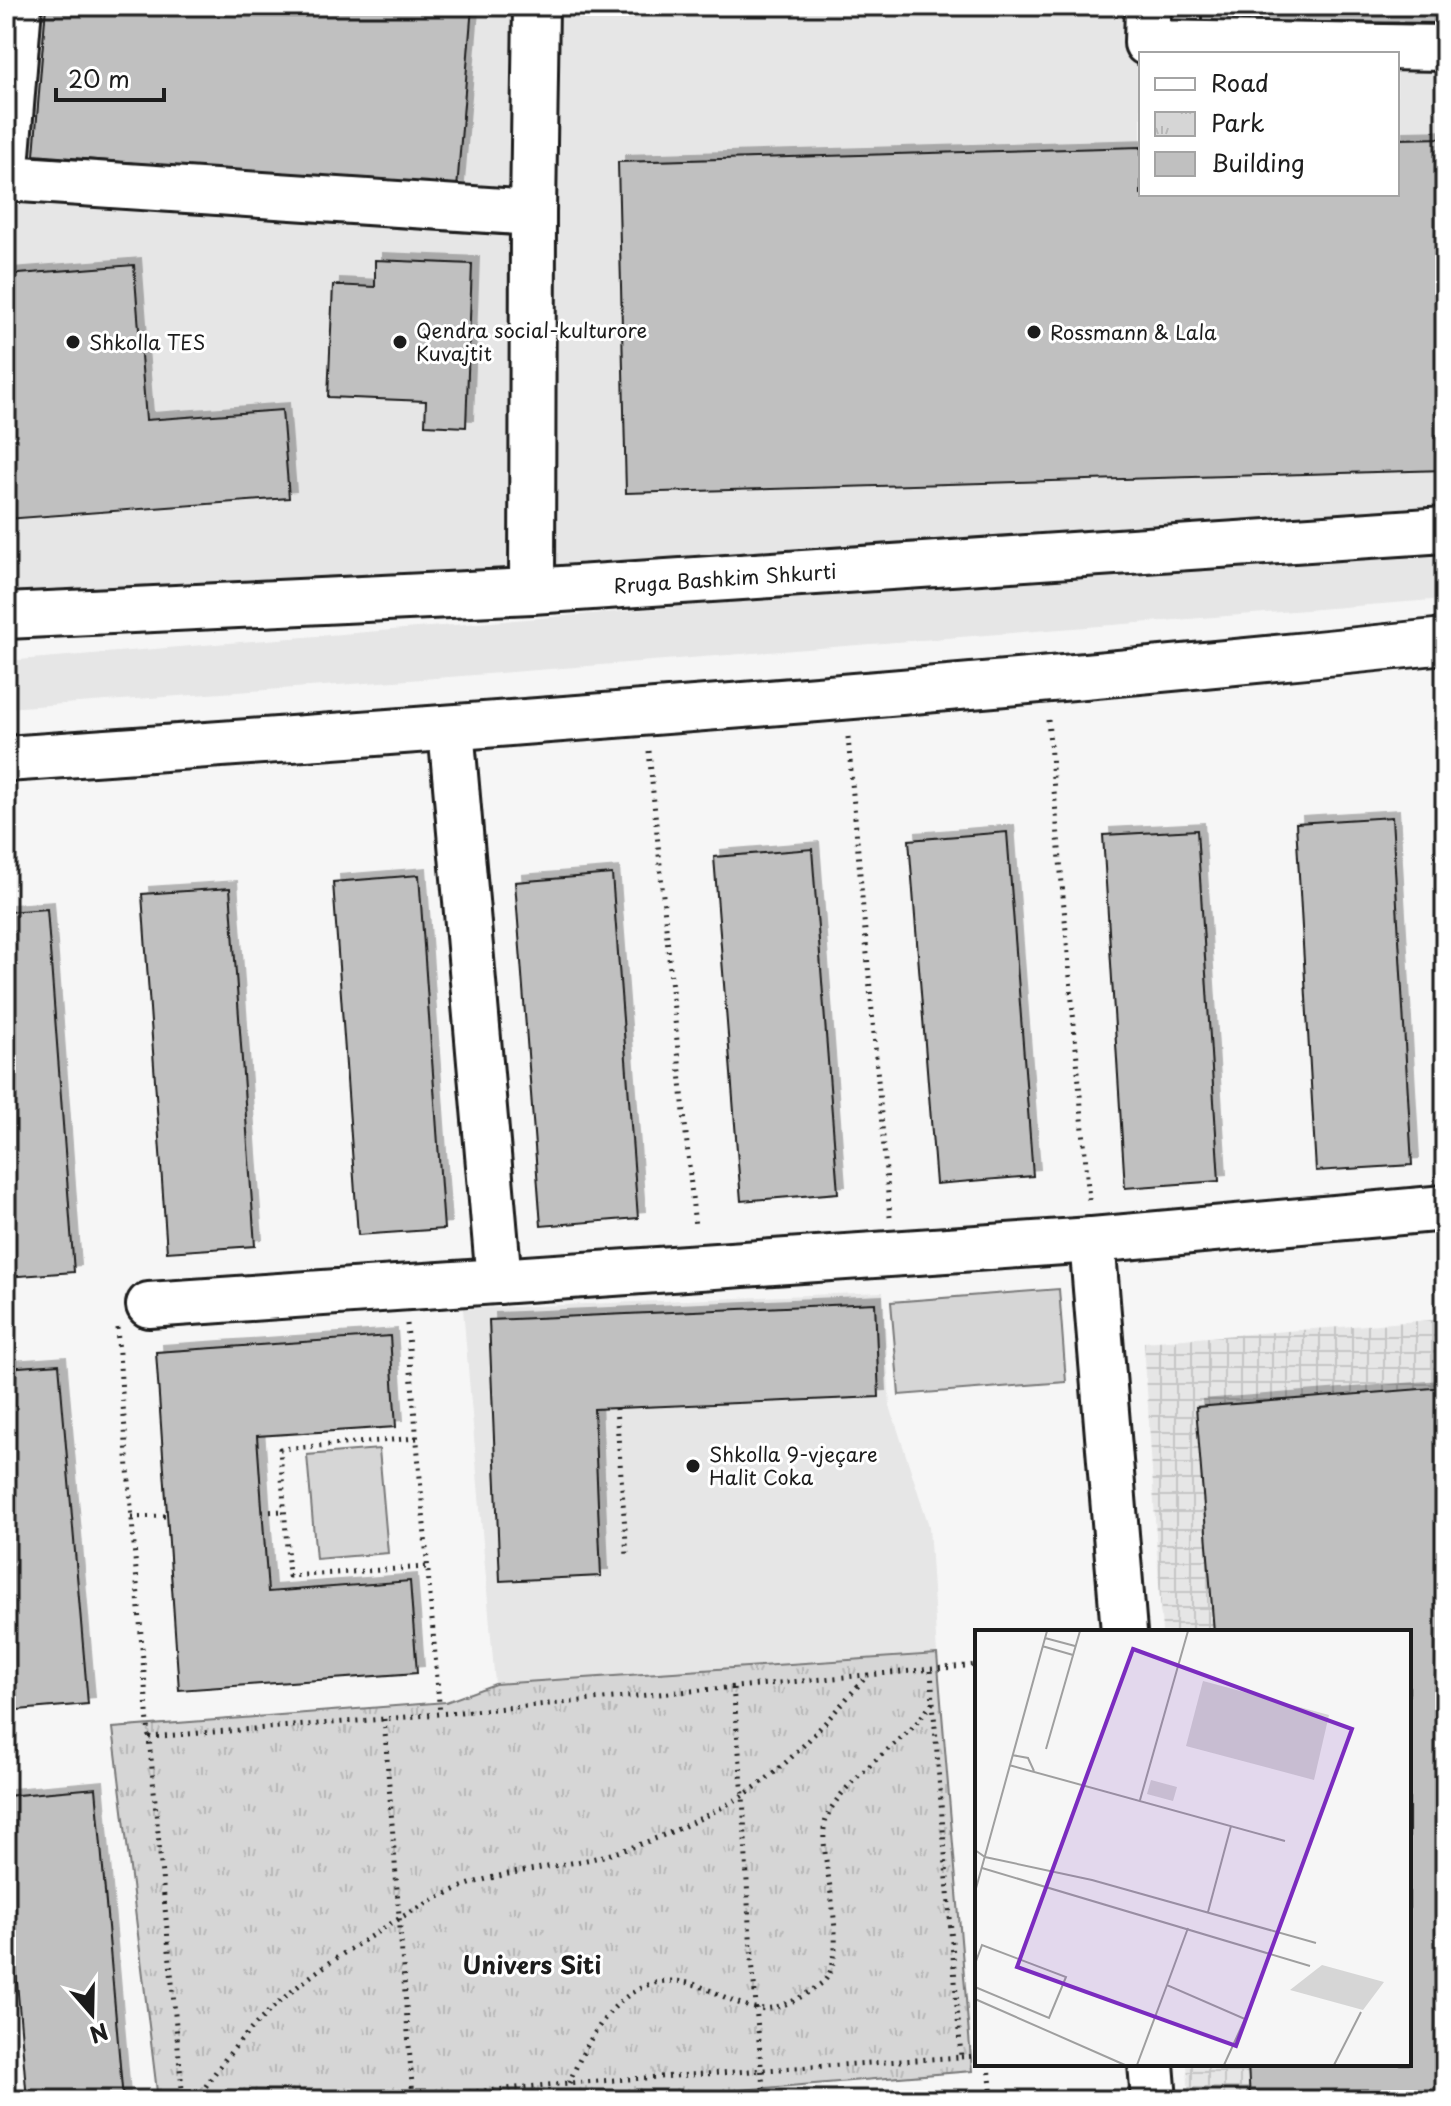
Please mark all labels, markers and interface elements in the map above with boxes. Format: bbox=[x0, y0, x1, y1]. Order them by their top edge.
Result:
scale bar bbox=[56, 52, 164, 102]
legend bbox=[1139, 52, 1399, 196]
text: 20 m bbox=[68, 60, 130, 96]
text: Road bbox=[1211, 64, 1269, 100]
text: Park bbox=[1211, 104, 1265, 140]
text: Building bbox=[1211, 144, 1305, 180]
place label: Qendra social-kulturore Kuvajtit bbox=[416, 315, 647, 368]
place label: Rossmann & Lala bbox=[1050, 317, 1217, 347]
marker: Rossmann & Lala bbox=[1025, 323, 1043, 341]
place label: Shkolla TES bbox=[89, 327, 205, 357]
marker: Shkolla TES bbox=[64, 333, 82, 351]
marker: Qendra social-kulturore Kuvajtit bbox=[391, 333, 409, 351]
street label: Rruga Bashkim Shkurti bbox=[612, 556, 838, 601]
place label: Shkolla 9-vjeçare Halit Coka bbox=[709, 1439, 878, 1492]
marker: Shkolla 9-vjeçare Halit Coka bbox=[684, 1457, 702, 1475]
inset map bbox=[975, 1630, 1411, 2066]
district label: Univers Siti bbox=[463, 1946, 601, 1982]
north arrow bbox=[52, 1974, 132, 2054]
text: N bbox=[86, 2016, 113, 2053]

